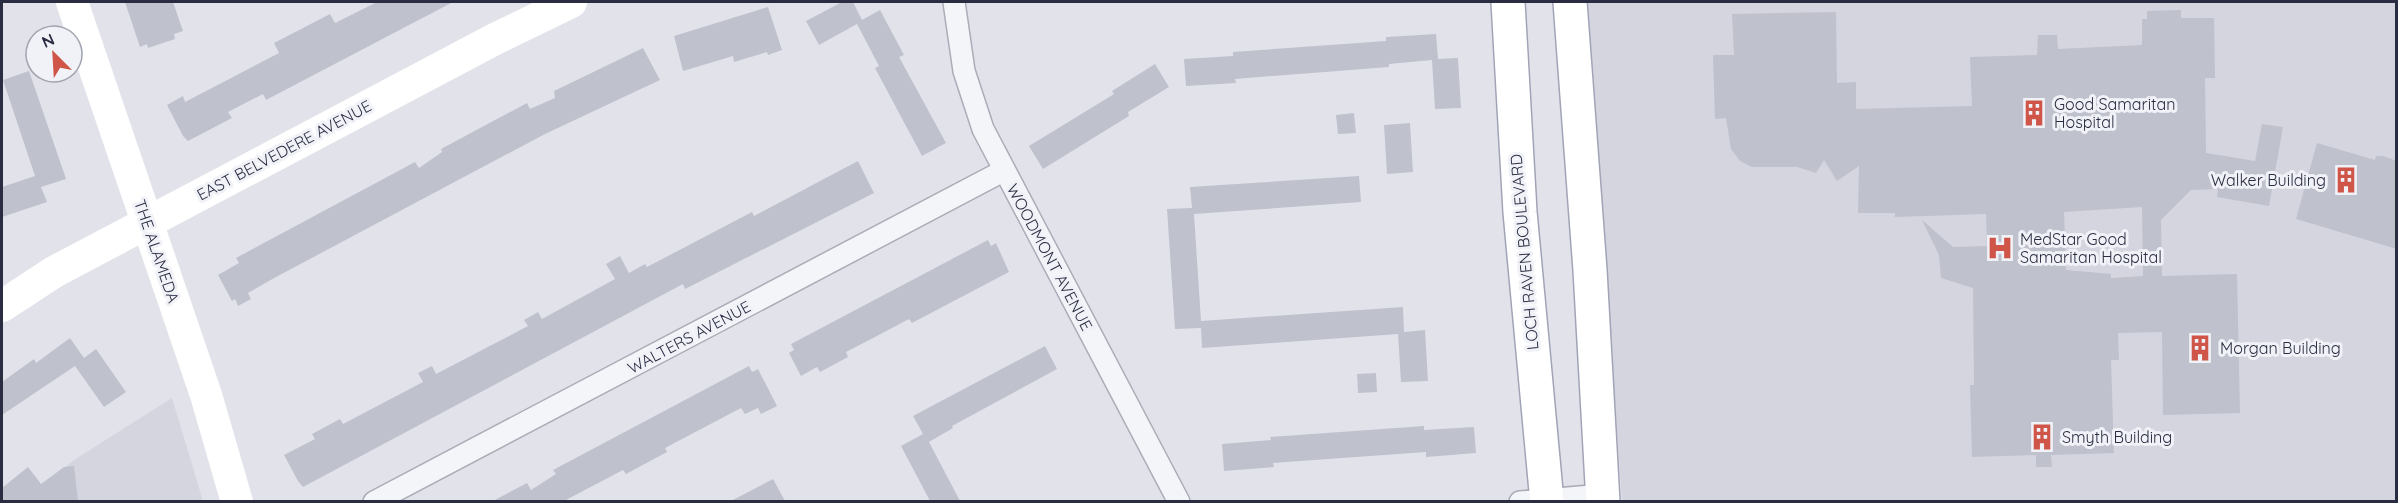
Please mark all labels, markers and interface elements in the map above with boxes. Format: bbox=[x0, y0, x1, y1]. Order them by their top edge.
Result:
north arrow bbox=[24, 24, 84, 84]
text: N bbox=[38, 29, 57, 52]
place label: Good Samaritan Hospital bbox=[2054, 94, 2175, 132]
street label: EAST BELVEDERE AVENUE bbox=[193, 95, 375, 205]
building icon: Good Samaritan Hospital bbox=[2019, 98, 2049, 128]
street label: LOCH RAVEN BOULEVARD bbox=[1505, 153, 1543, 351]
building icon: Walker Building bbox=[2331, 165, 2361, 195]
place label: Walker Building bbox=[2211, 170, 2326, 190]
street label: WOODMONT AVENUE bbox=[1003, 180, 1097, 334]
street label: THE ALAMEDA bbox=[130, 197, 184, 305]
place label: MedStar Good Samaritan Hospital bbox=[2020, 229, 2162, 267]
hospital icon: MedStar Good Samaritan Hospital bbox=[1985, 233, 2015, 263]
street label: WALTERS AVENUE bbox=[624, 296, 754, 378]
building icon: Morgan Building bbox=[2185, 333, 2215, 363]
place label: Morgan Building bbox=[2220, 338, 2341, 358]
building icon: Smyth Building bbox=[2027, 422, 2057, 452]
place label: Smyth Building bbox=[2062, 427, 2172, 447]

